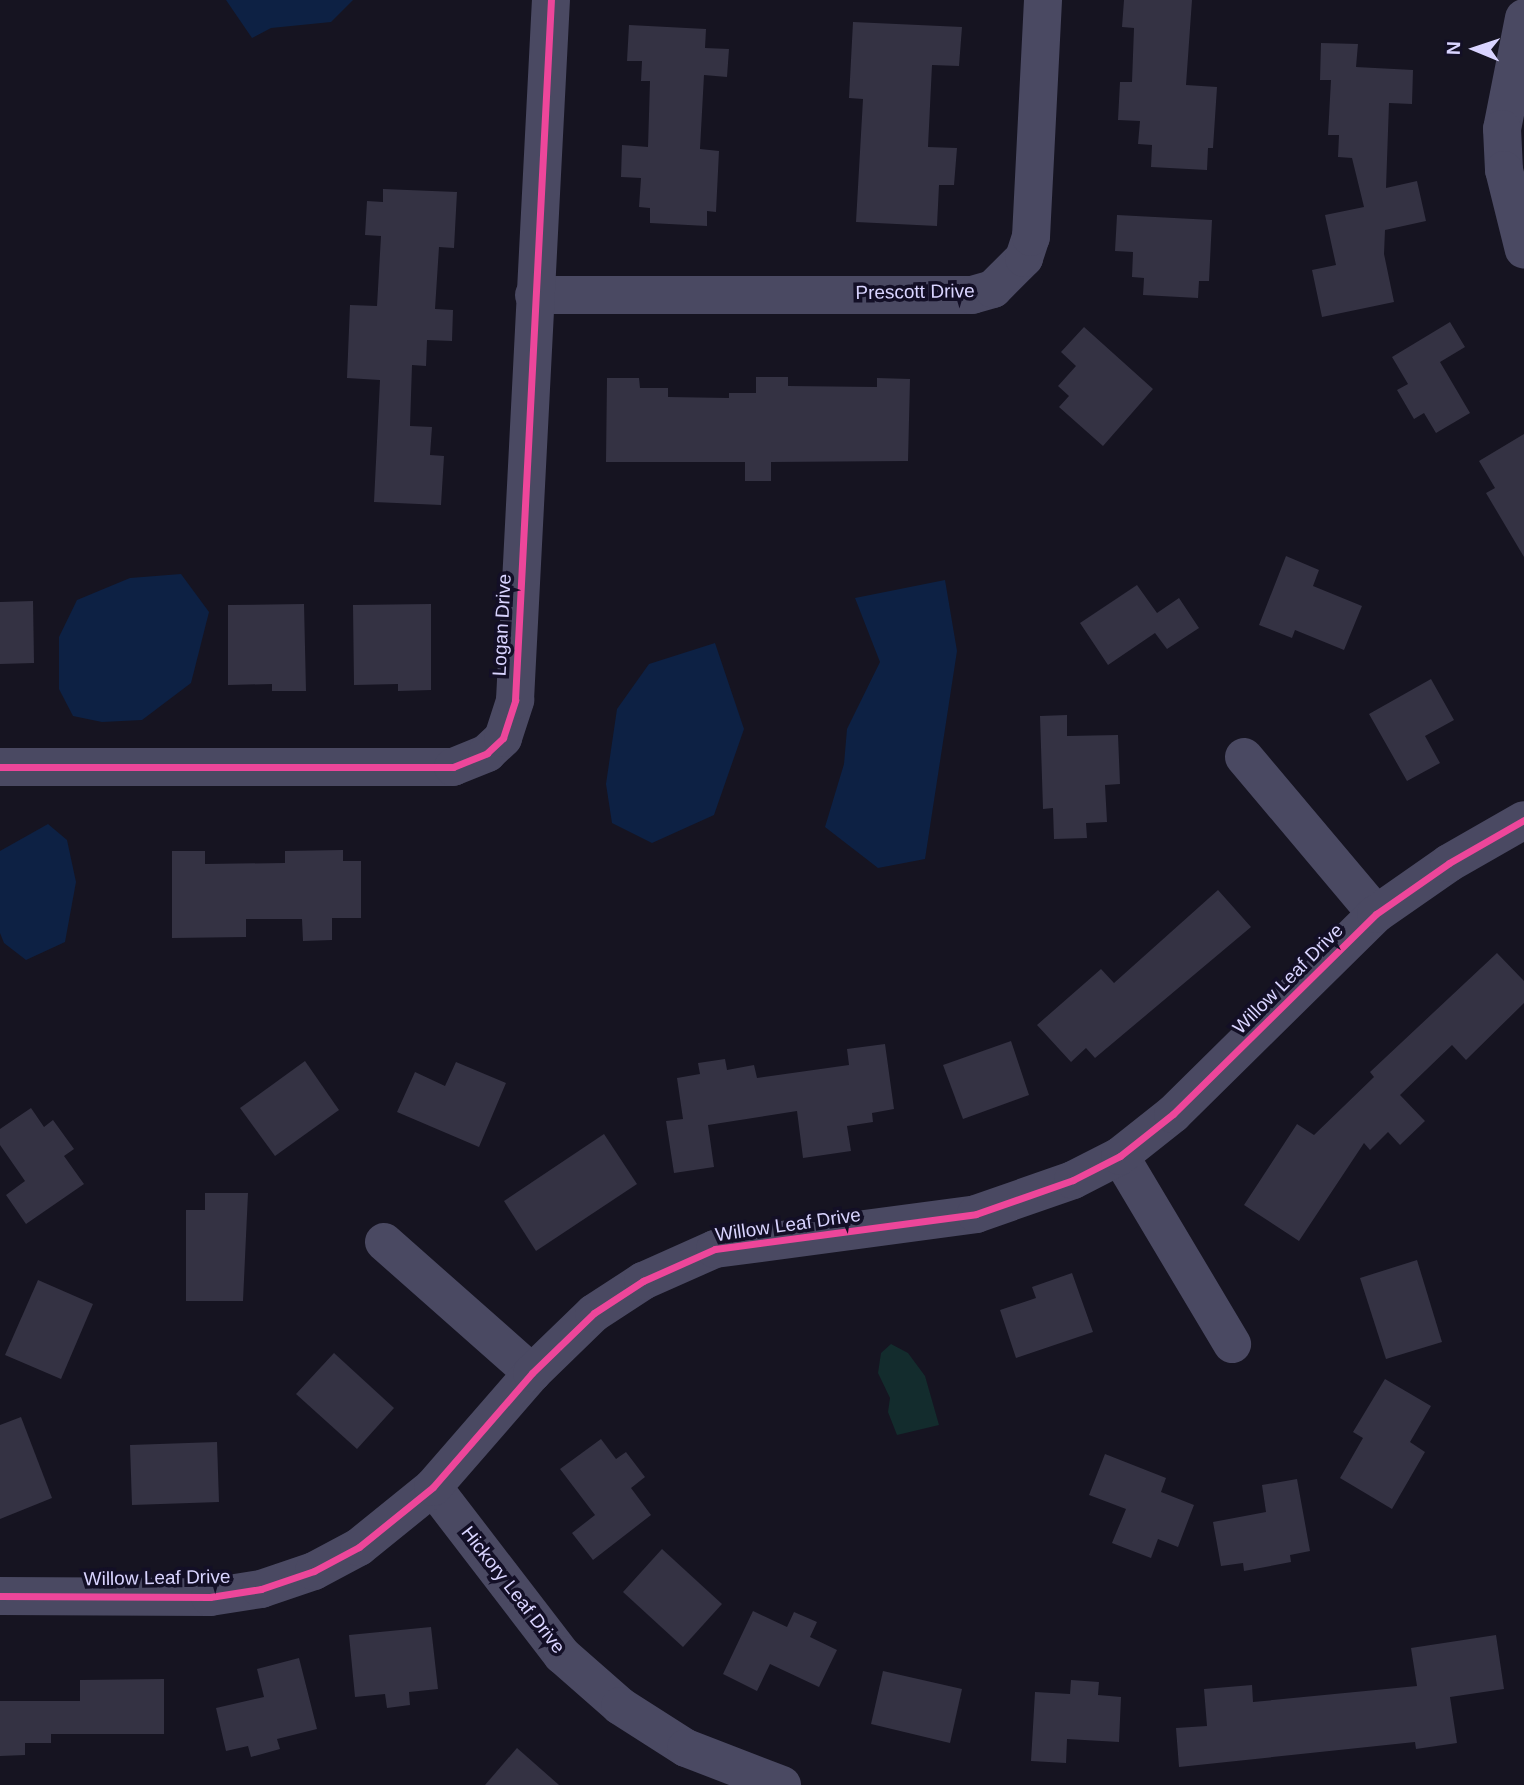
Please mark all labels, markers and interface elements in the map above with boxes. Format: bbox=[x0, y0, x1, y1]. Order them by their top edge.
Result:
north arrow bbox=[1440, 14, 1510, 84]
text: N bbox=[1443, 41, 1464, 55]
street label: Prescott Drive bbox=[855, 280, 975, 304]
street label: Logan Drive bbox=[488, 573, 516, 677]
street label: Willow Leaf Drive bbox=[1228, 919, 1348, 1039]
street label: Willow Leaf Drive bbox=[714, 1203, 862, 1247]
street label: Hickory Leaf Drive bbox=[456, 1522, 570, 1658]
street label: Willow Leaf Drive bbox=[83, 1565, 231, 1591]

